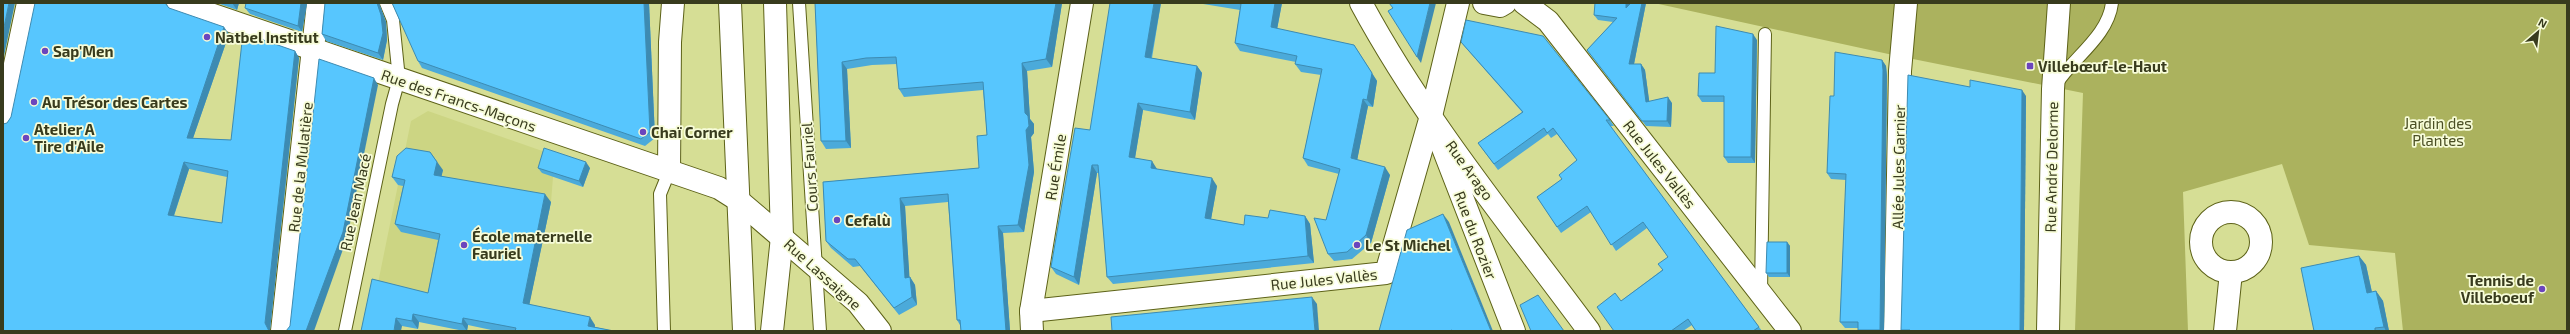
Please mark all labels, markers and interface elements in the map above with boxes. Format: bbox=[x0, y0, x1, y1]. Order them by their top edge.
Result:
north arrow bbox=[2518, 12, 2558, 52]
text: N bbox=[2536, 15, 2550, 30]
place label: Natbel Institut bbox=[215, 28, 319, 46]
marker: Natbel Institut bbox=[202, 32, 212, 42]
place label: Sap'Men bbox=[53, 42, 113, 60]
marker: Sap'Men bbox=[40, 46, 50, 56]
place label: Villebœuf-le-Haut bbox=[2038, 57, 2167, 75]
marker: Villebœuf-le-Haut bbox=[2025, 61, 2035, 71]
street label: Rue des Francs-Maçons bbox=[379, 65, 539, 136]
place label: Au Trésor des Cartes bbox=[42, 93, 187, 111]
marker: Au Trésor des Cartes bbox=[29, 97, 39, 107]
street label: Rue de la Mulatière bbox=[284, 101, 316, 233]
street label: Rue André Delorme bbox=[2041, 101, 2061, 233]
street label: Allée Jules Garnier bbox=[1888, 105, 1908, 229]
park label: Jardin des Plantes bbox=[2404, 114, 2472, 149]
street label: Rue Jules Vallès bbox=[1620, 116, 1700, 212]
place label: Atelier A Tire d'Aile bbox=[34, 120, 104, 155]
street label: Cours Fauriel bbox=[797, 121, 821, 212]
place label: Chaï Corner bbox=[651, 123, 733, 141]
marker: Chaï Corner bbox=[638, 127, 648, 137]
marker: Atelier A Tire d'Aile bbox=[21, 133, 31, 143]
street label: Rue Émile bbox=[1041, 133, 1069, 201]
street label: Rue Arago bbox=[1442, 137, 1498, 203]
street label: Rue Jean Macé bbox=[336, 152, 374, 252]
street label: Rue du Rozier bbox=[1451, 188, 1501, 282]
place label: Cefalù bbox=[845, 211, 891, 229]
marker: Cefalù bbox=[832, 215, 842, 225]
place label: École maternelle Fauriel bbox=[472, 226, 592, 262]
street label: Rue Lassaigne bbox=[781, 235, 865, 313]
place label: Le St Michel bbox=[1365, 236, 1451, 254]
marker: École maternelle Fauriel bbox=[459, 240, 469, 250]
marker: Le St Michel bbox=[1352, 240, 1362, 250]
street label: Rue Jules Vallès bbox=[1270, 264, 1378, 294]
place label: Tennis de Villeboeuf bbox=[2461, 271, 2535, 306]
marker: Tennis de Villeboeuf bbox=[2537, 284, 2547, 294]

